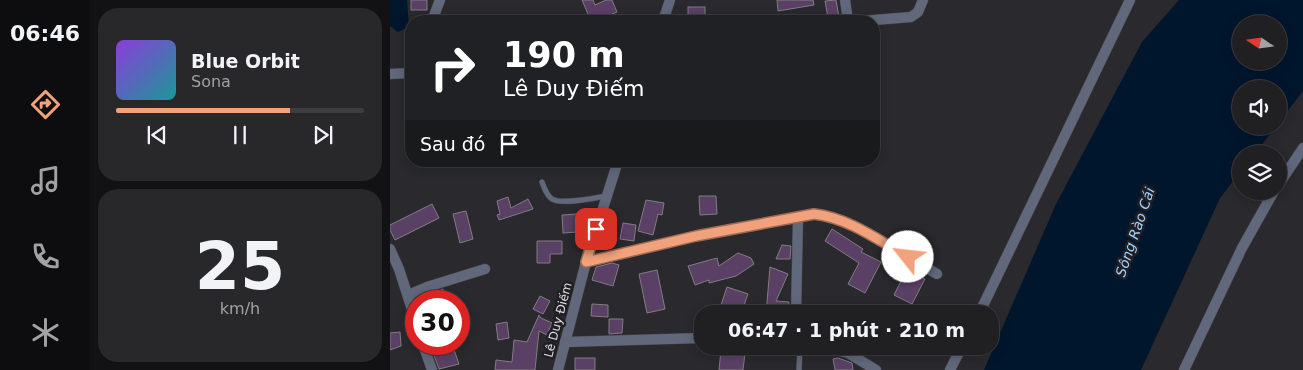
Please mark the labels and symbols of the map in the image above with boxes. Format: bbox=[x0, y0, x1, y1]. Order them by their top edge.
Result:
north arrow bbox=[1232, 15, 1288, 70]
water label: Sông Rào Cái bbox=[1112, 185, 1158, 279]
pin bbox=[575, 208, 617, 250]
position arrow bbox=[881, 230, 933, 282]
street label: Lê Duy Điếm bbox=[541, 281, 575, 359]
speed limit sign: 30 bbox=[405, 290, 470, 355]

